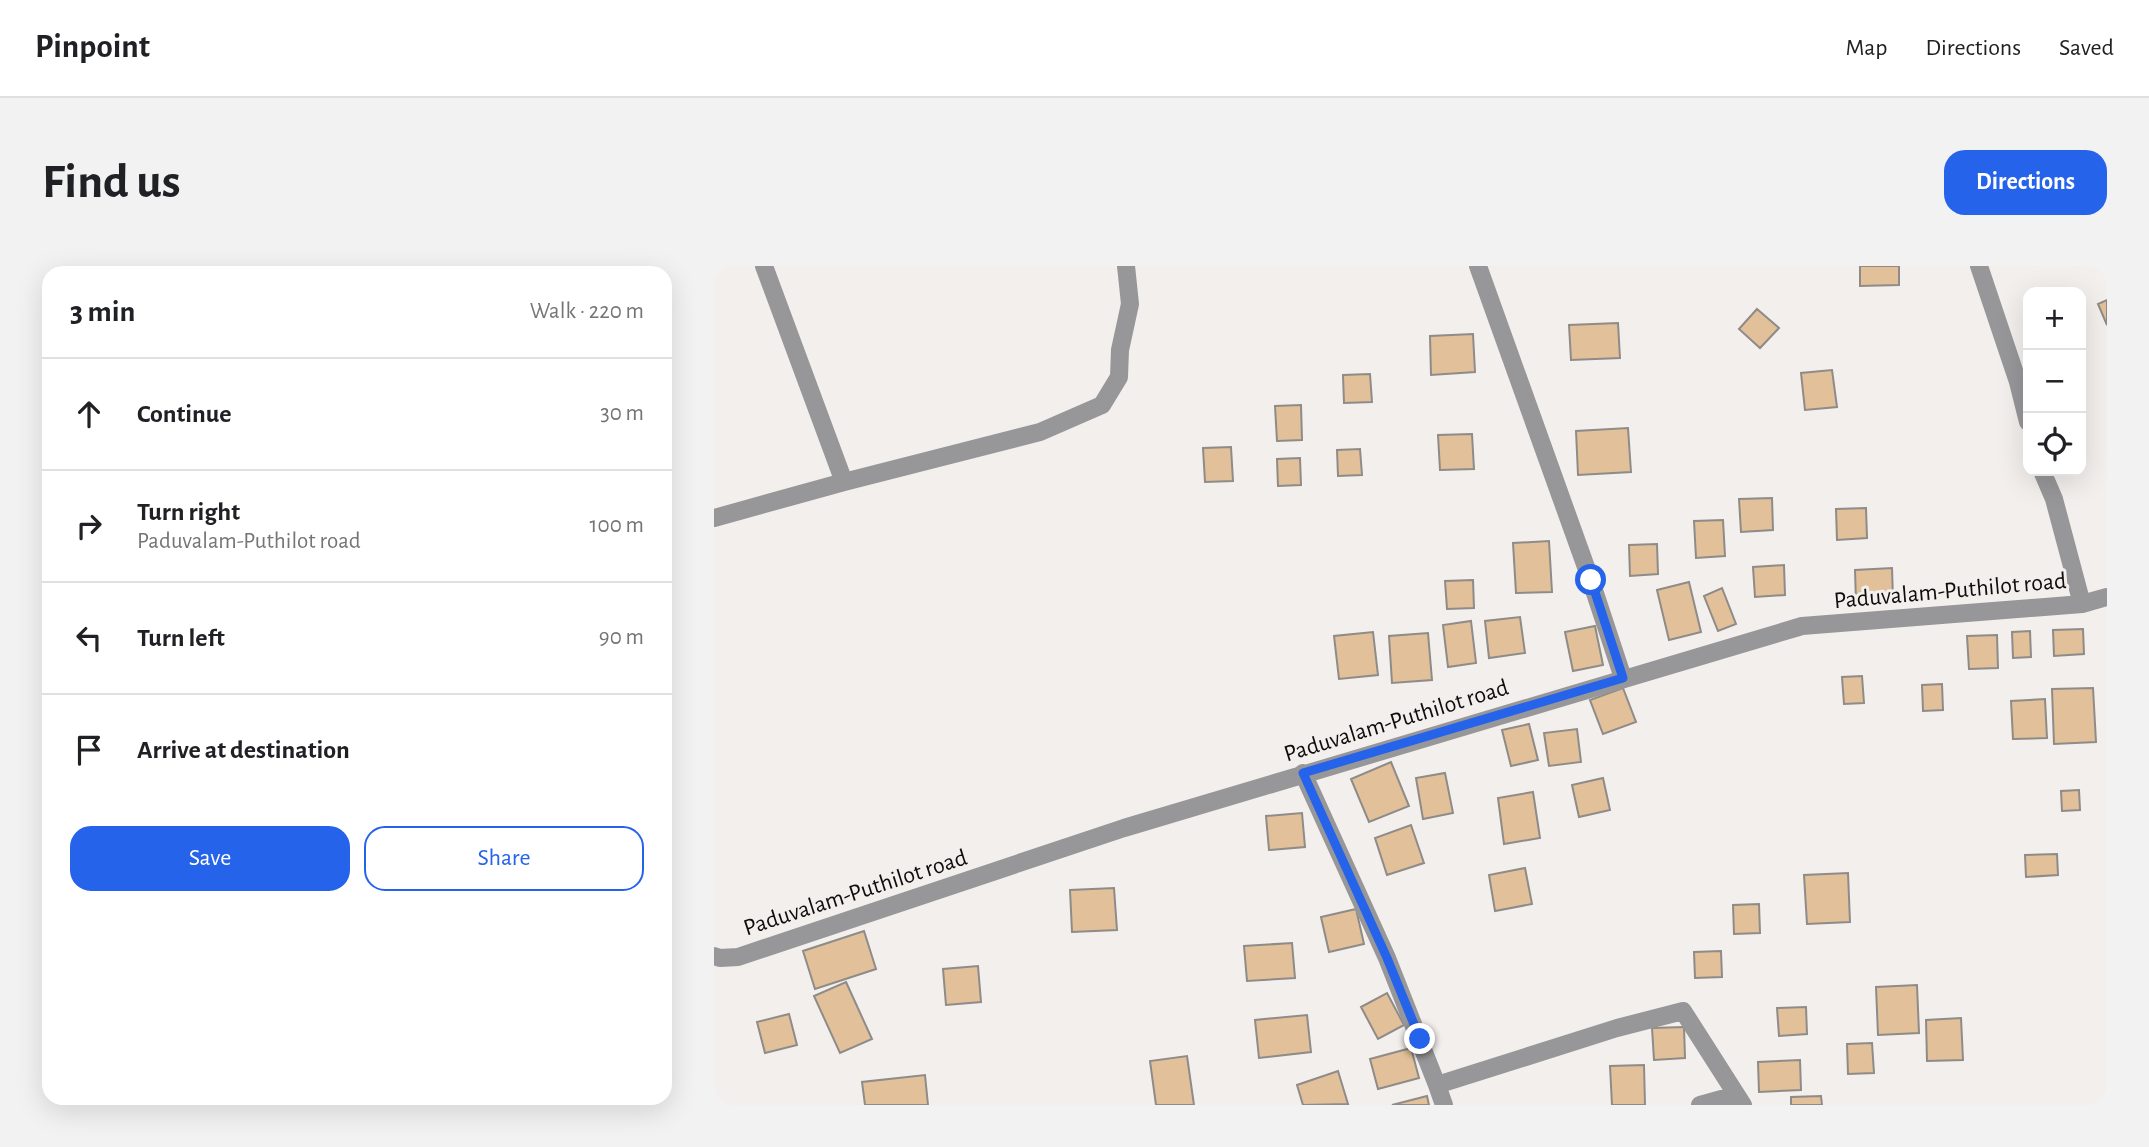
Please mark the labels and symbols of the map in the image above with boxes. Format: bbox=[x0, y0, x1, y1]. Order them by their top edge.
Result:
route start bbox=[1575, 564, 1606, 595]
street label: Paduvalam-Puthilot road bbox=[1833, 569, 2067, 613]
street label: Paduvalam-Puthilot road bbox=[1281, 675, 1511, 767]
street label: Paduvalam-Puthilot road bbox=[741, 845, 970, 940]
route end bbox=[1404, 1023, 1435, 1054]

